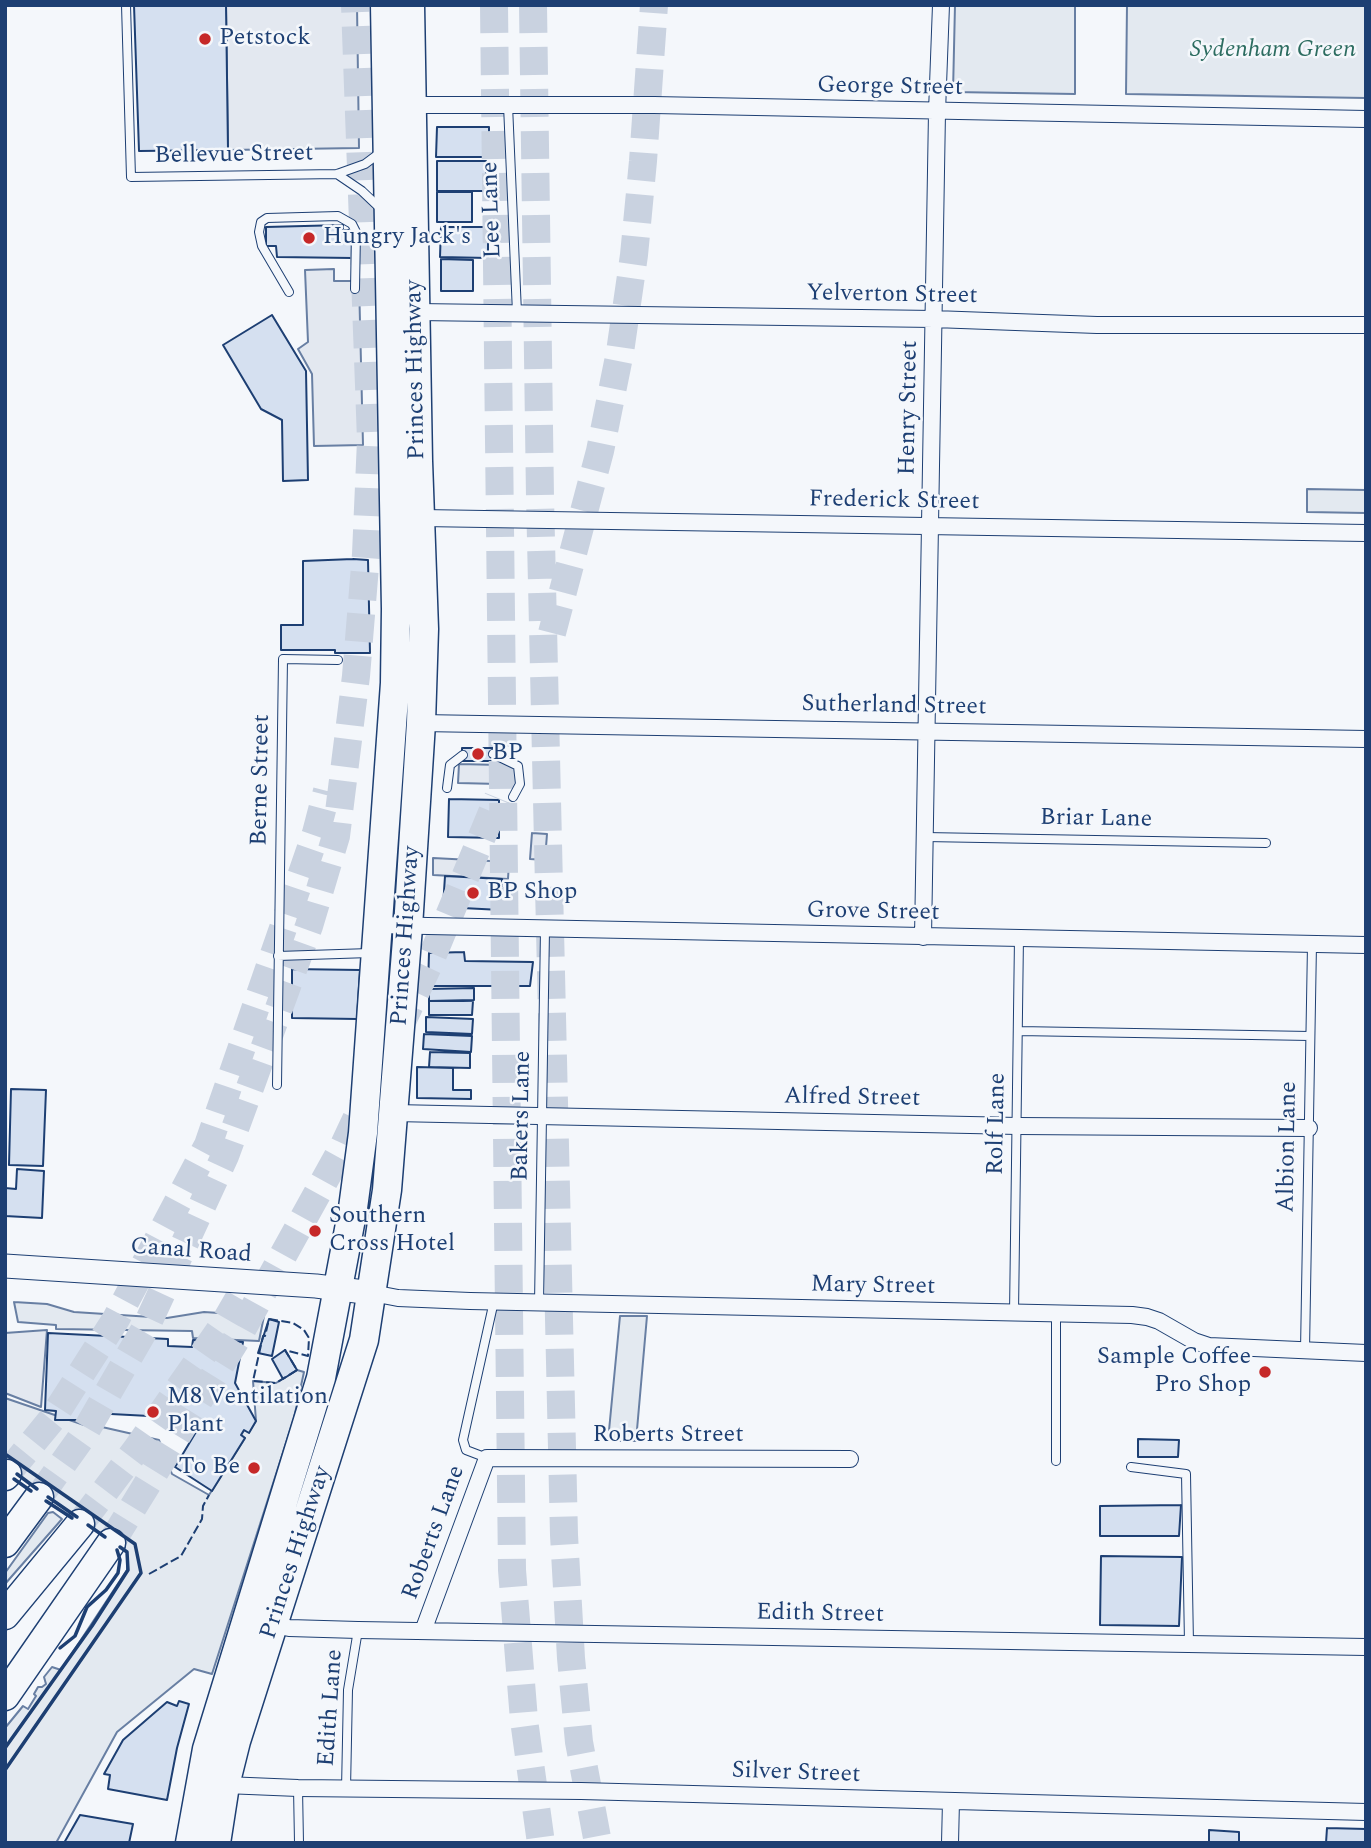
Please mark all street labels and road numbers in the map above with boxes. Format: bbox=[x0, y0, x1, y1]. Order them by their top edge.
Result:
street label: George Street bbox=[817, 72, 963, 104]
street label: Bellevue Street bbox=[154, 140, 314, 172]
street label: Lee Lane bbox=[477, 161, 509, 259]
street label: Princes Highway bbox=[401, 280, 433, 460]
street label: Yelverton Street bbox=[806, 280, 978, 312]
street label: Henry Street bbox=[894, 340, 926, 476]
street label: Frederick Street bbox=[808, 486, 980, 518]
street label: Sutherland Street bbox=[801, 691, 987, 723]
street label: Berne Street bbox=[246, 714, 278, 846]
street label: Briar Lane bbox=[1039, 805, 1153, 835]
street label: Princes Highway bbox=[386, 845, 428, 1027]
street label: Grove Street bbox=[806, 897, 940, 929]
street label: Bakers Lane bbox=[507, 1051, 539, 1181]
street label: Rolf Lane bbox=[983, 1072, 1013, 1176]
street label: Albion Lane bbox=[1273, 1081, 1305, 1213]
street label: Alfred Street bbox=[783, 1083, 921, 1115]
street label: Canal Road bbox=[129, 1233, 253, 1271]
street label: Mary Street bbox=[810, 1272, 936, 1302]
street label: Roberts Street bbox=[592, 1422, 744, 1450]
street label: Roberts Lane bbox=[397, 1462, 473, 1604]
street label: Princes Highway bbox=[255, 1463, 339, 1643]
street label: Edith Street bbox=[756, 1599, 884, 1631]
street label: Edith Lane bbox=[314, 1648, 350, 1768]
street label: Silver Street bbox=[731, 1757, 861, 1791]

